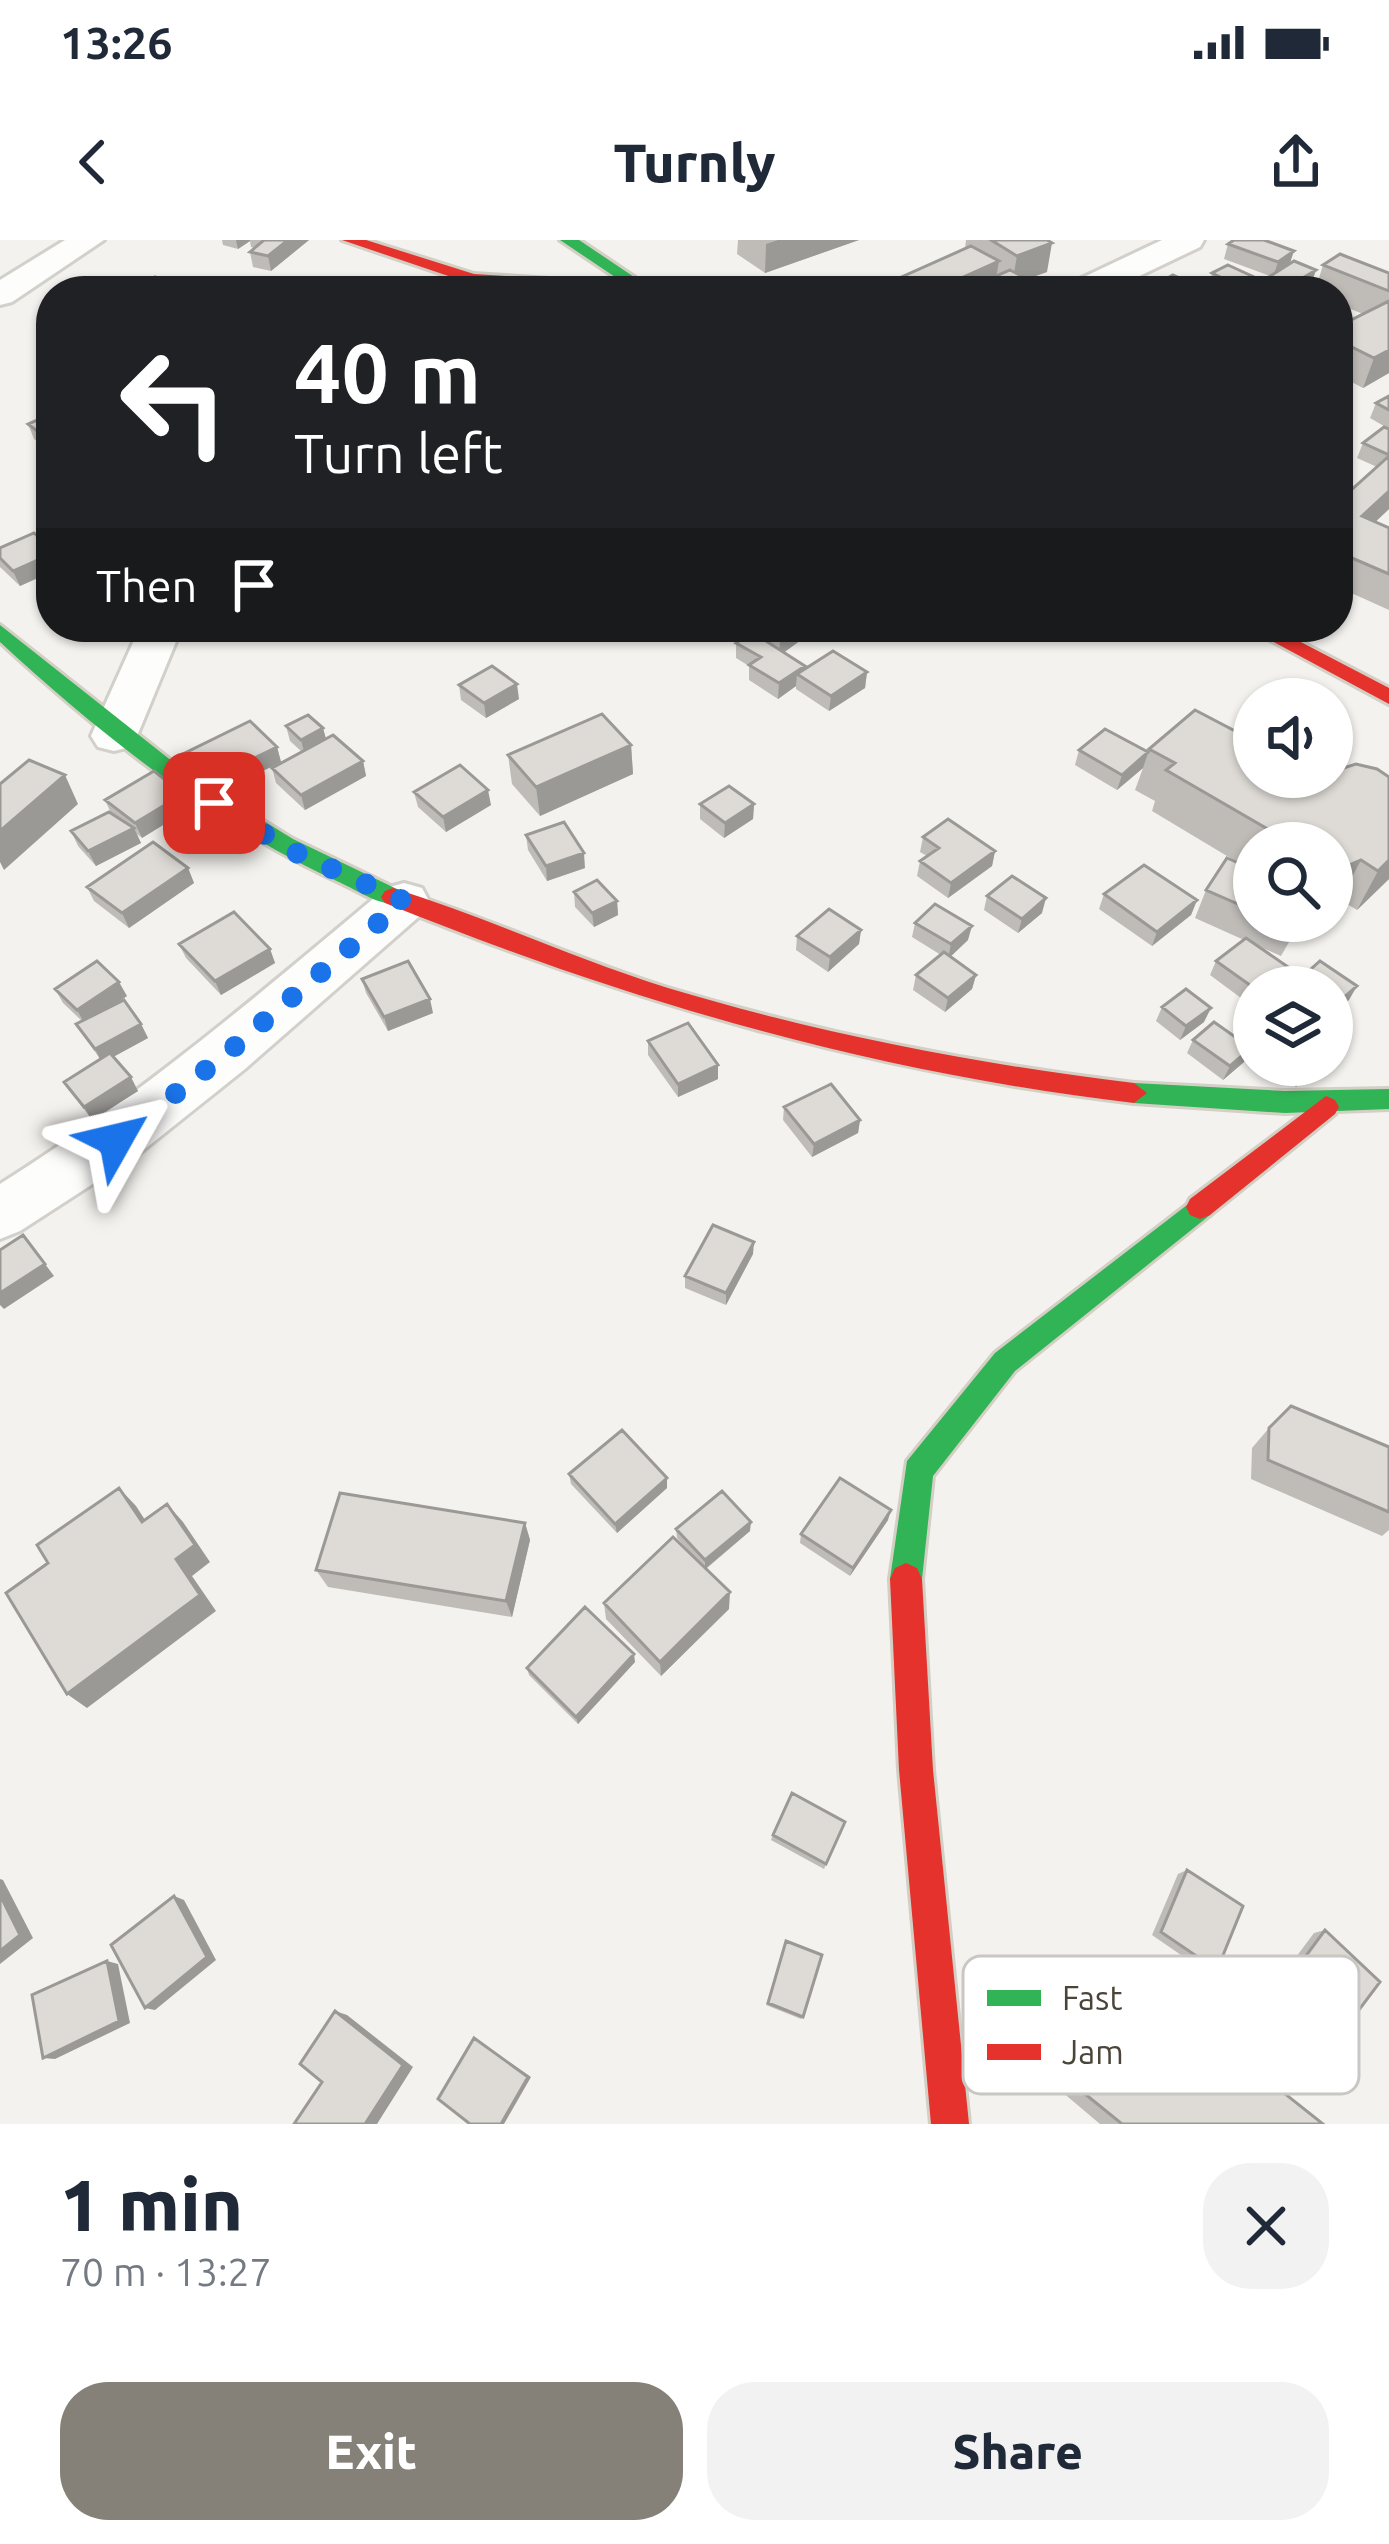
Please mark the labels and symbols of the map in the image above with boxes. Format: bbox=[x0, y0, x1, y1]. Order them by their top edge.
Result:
pin bbox=[163, 752, 265, 854]
position arrow bbox=[53, 1077, 179, 1203]
legend bbox=[963, 1956, 1359, 2094]
text: Fast bbox=[1062, 1979, 1122, 2016]
text: Jam bbox=[1062, 2033, 1124, 2070]

